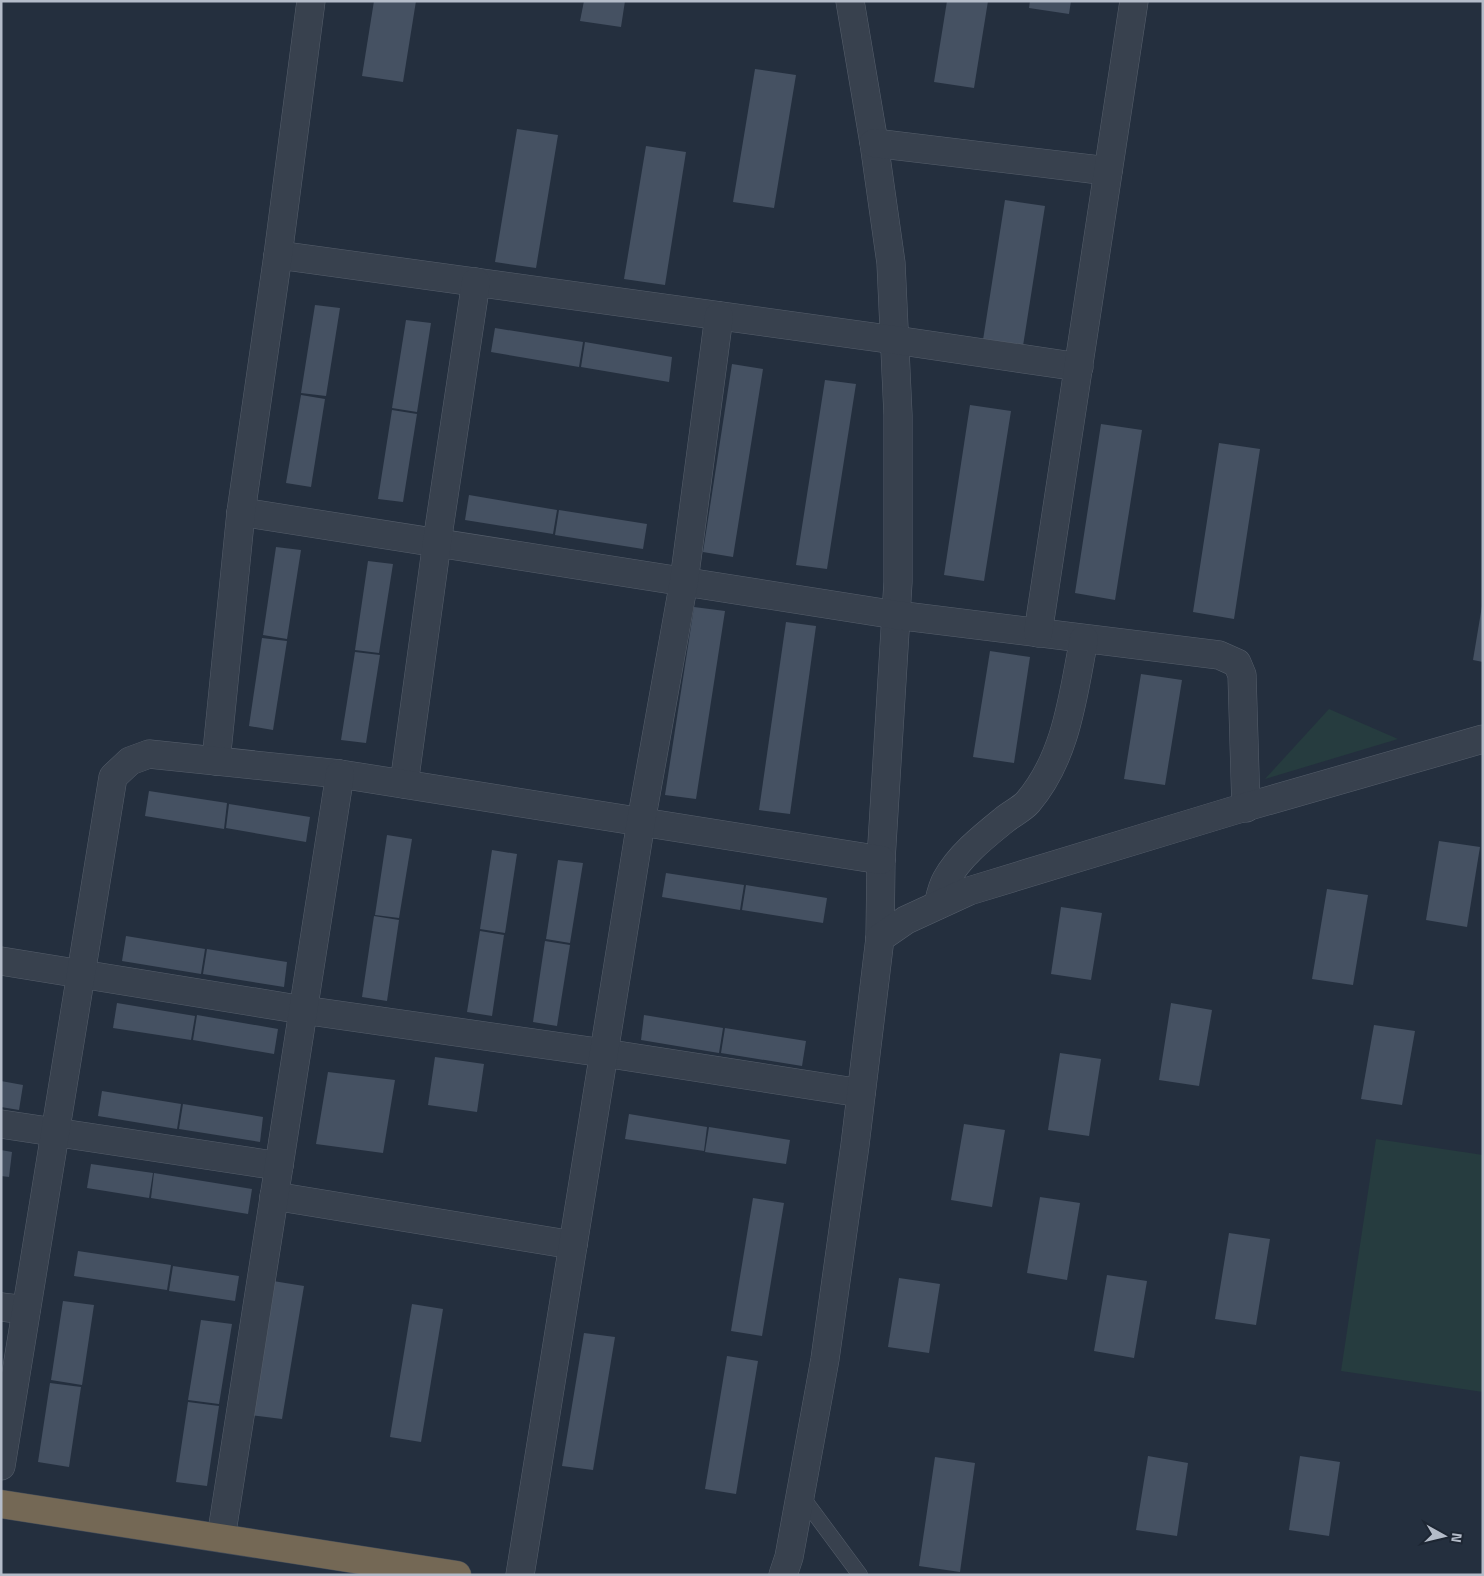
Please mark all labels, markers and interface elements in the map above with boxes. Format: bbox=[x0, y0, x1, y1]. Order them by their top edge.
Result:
north arrow bbox=[1419, 1511, 1469, 1561]
text: N bbox=[1446, 1532, 1468, 1544]

